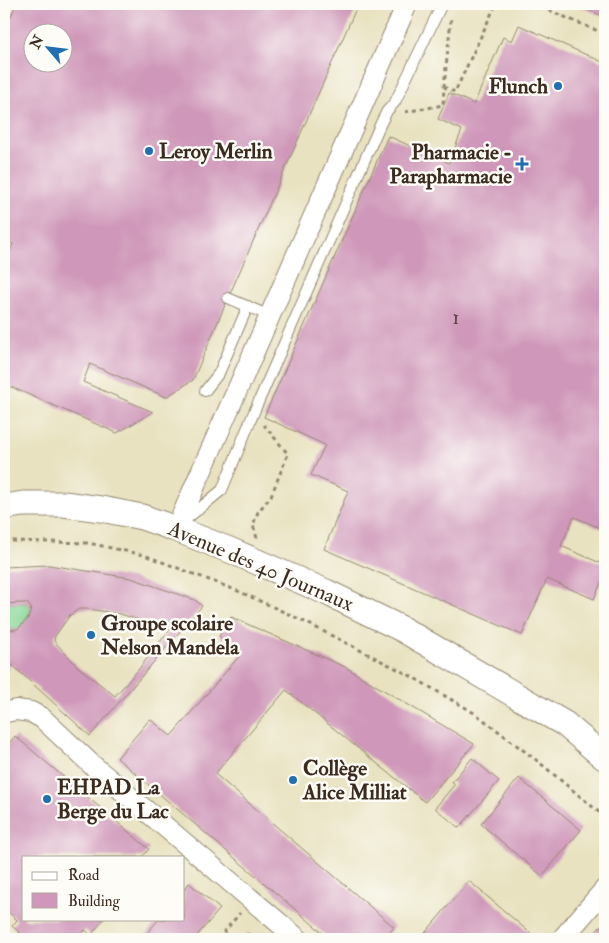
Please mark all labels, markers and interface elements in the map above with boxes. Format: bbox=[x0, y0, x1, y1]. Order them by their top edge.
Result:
north arrow bbox=[22, 22, 72, 72]
text: N bbox=[26, 32, 48, 53]
place label: Flunch bbox=[488, 73, 548, 100]
marker: Flunch bbox=[552, 80, 564, 92]
place label: Leroy Merlin bbox=[159, 138, 273, 165]
place label: Pharmacie - Parapharmacie bbox=[389, 139, 512, 190]
marker: Leroy Merlin bbox=[143, 145, 155, 157]
marker: Pharmacie - Parapharmacie bbox=[516, 158, 528, 170]
house number: 1 bbox=[453, 306, 459, 330]
street label: Avenue des 40 Journaux bbox=[163, 515, 358, 618]
place label: Groupe scolaire Nelson Mandela bbox=[100, 610, 240, 661]
marker: Groupe scolaire Nelson Mandela bbox=[85, 629, 97, 641]
place label: Collège Alice Milliat bbox=[302, 755, 407, 806]
place label: EHPAD La Berge du Lac bbox=[57, 774, 169, 825]
marker: Collège Alice Milliat bbox=[287, 774, 299, 786]
marker: EHPAD La Berge du Lac bbox=[41, 793, 53, 805]
legend bbox=[22, 856, 185, 920]
text: Road bbox=[68, 866, 100, 885]
text: Building bbox=[68, 892, 120, 911]

